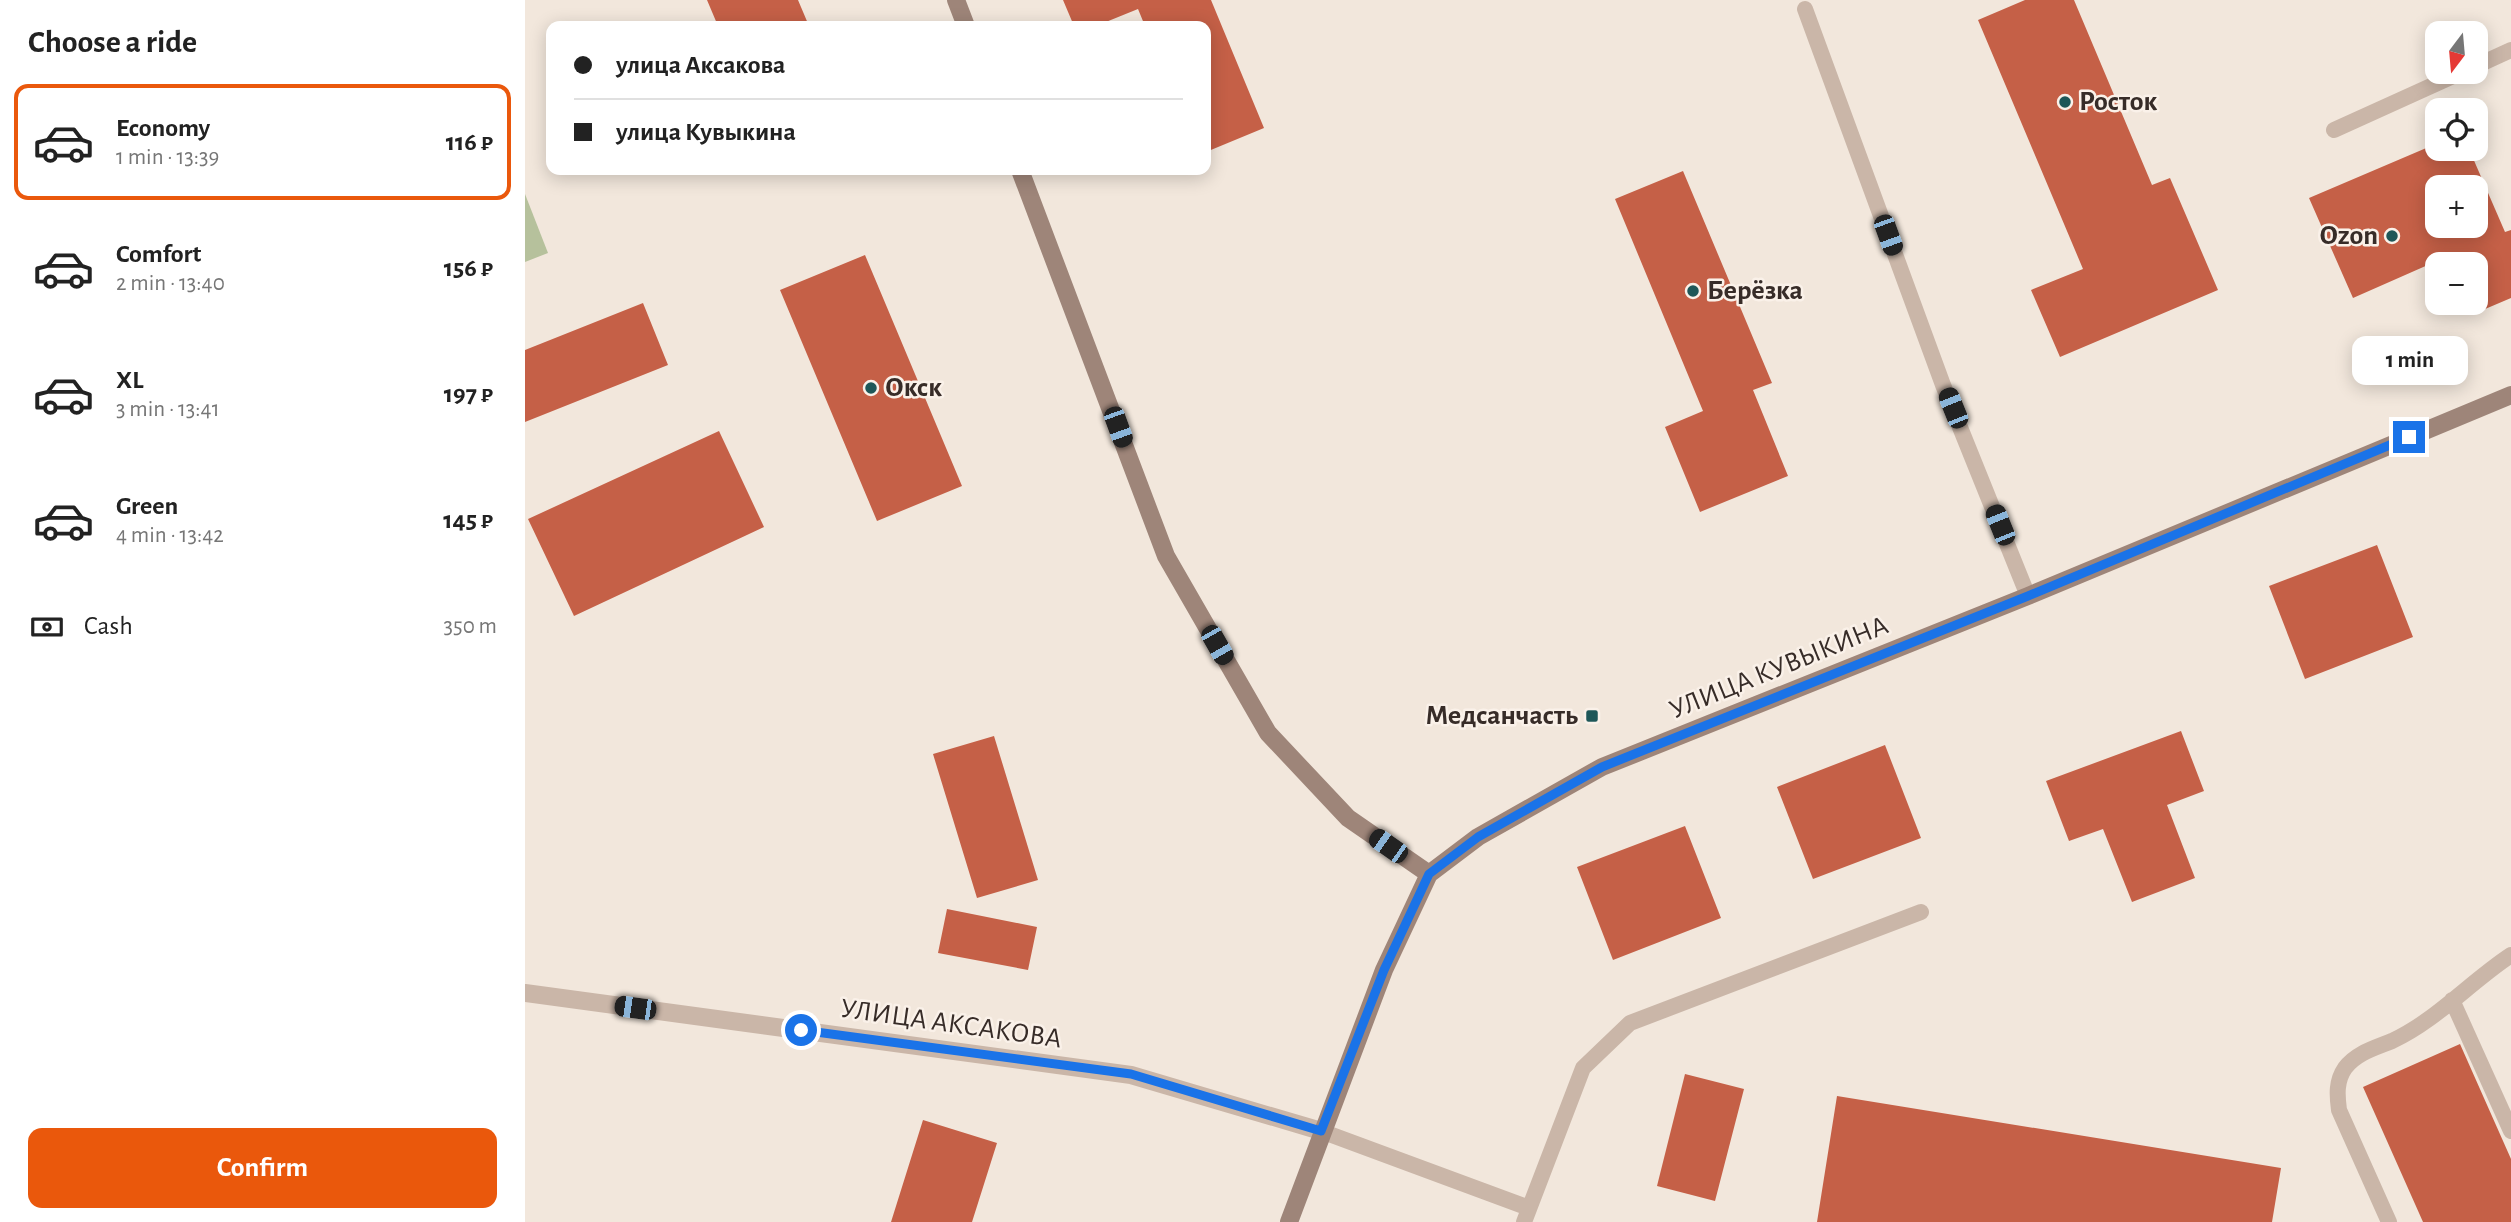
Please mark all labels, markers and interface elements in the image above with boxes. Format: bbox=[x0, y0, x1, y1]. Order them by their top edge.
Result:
north arrow bbox=[2425, 21, 2489, 84]
map controls bbox=[2425, 21, 2488, 315]
text: Choose a ride bbox=[28, 26, 197, 58]
text: улица Аксакова bbox=[616, 52, 785, 78]
place label: Росток bbox=[2079, 88, 2157, 116]
marker: Росток bbox=[2057, 94, 2073, 110]
button: locate bbox=[2425, 98, 2488, 161]
icon: car bbox=[32, 111, 95, 174]
text: Economy bbox=[116, 115, 210, 141]
text: улица Кувыкина bbox=[616, 119, 796, 145]
text: 116 ₽ bbox=[446, 129, 493, 155]
text: 1 min · 13:39 bbox=[116, 146, 219, 169]
button: + bbox=[2425, 175, 2488, 238]
car bbox=[1871, 212, 1906, 258]
place label: Ozon bbox=[2320, 222, 2378, 250]
marker: Ozon bbox=[2384, 228, 2400, 244]
icon: car bbox=[32, 237, 95, 300]
text: Comfort bbox=[116, 241, 201, 267]
button: − bbox=[2425, 252, 2488, 315]
text: 156 ₽ bbox=[444, 255, 493, 281]
text: 2 min · 13:40 bbox=[116, 272, 225, 295]
place label: Берёзка bbox=[1707, 277, 1803, 305]
marker: Берёзка bbox=[1685, 283, 1701, 299]
callout: 1 min bbox=[2351, 336, 2467, 384]
text: 1 min bbox=[2386, 349, 2434, 372]
icon: car bbox=[32, 363, 95, 426]
text: XL bbox=[116, 367, 143, 393]
place label: Окск bbox=[885, 374, 942, 402]
marker: Окск bbox=[863, 380, 879, 396]
text: 197 ₽ bbox=[444, 381, 493, 407]
car bbox=[1936, 385, 1971, 431]
text: 3 min · 13:41 bbox=[116, 398, 220, 421]
car bbox=[1101, 404, 1136, 450]
route end bbox=[2393, 421, 2425, 453]
icon: car bbox=[32, 489, 95, 552]
text: Green bbox=[116, 493, 178, 519]
car bbox=[1983, 502, 2018, 548]
text: 145 ₽ bbox=[443, 507, 493, 533]
text: 4 min · 13:42 bbox=[116, 524, 224, 547]
icon: cash bbox=[28, 608, 66, 646]
street label: УЛИЦА КУВЫКИНА bbox=[1666, 611, 1892, 725]
text: Cash bbox=[84, 613, 133, 639]
text: 350 m bbox=[444, 615, 497, 638]
car bbox=[1198, 622, 1237, 668]
place label: Медсанчасть bbox=[1425, 702, 1578, 730]
marker: Медсанчасть bbox=[1584, 708, 1600, 724]
car bbox=[1365, 825, 1412, 867]
car bbox=[613, 995, 658, 1021]
street label: УЛИЦА АКСАКОВА bbox=[839, 995, 1063, 1053]
route start bbox=[785, 1014, 817, 1046]
button: Confirm bbox=[28, 1128, 497, 1208]

